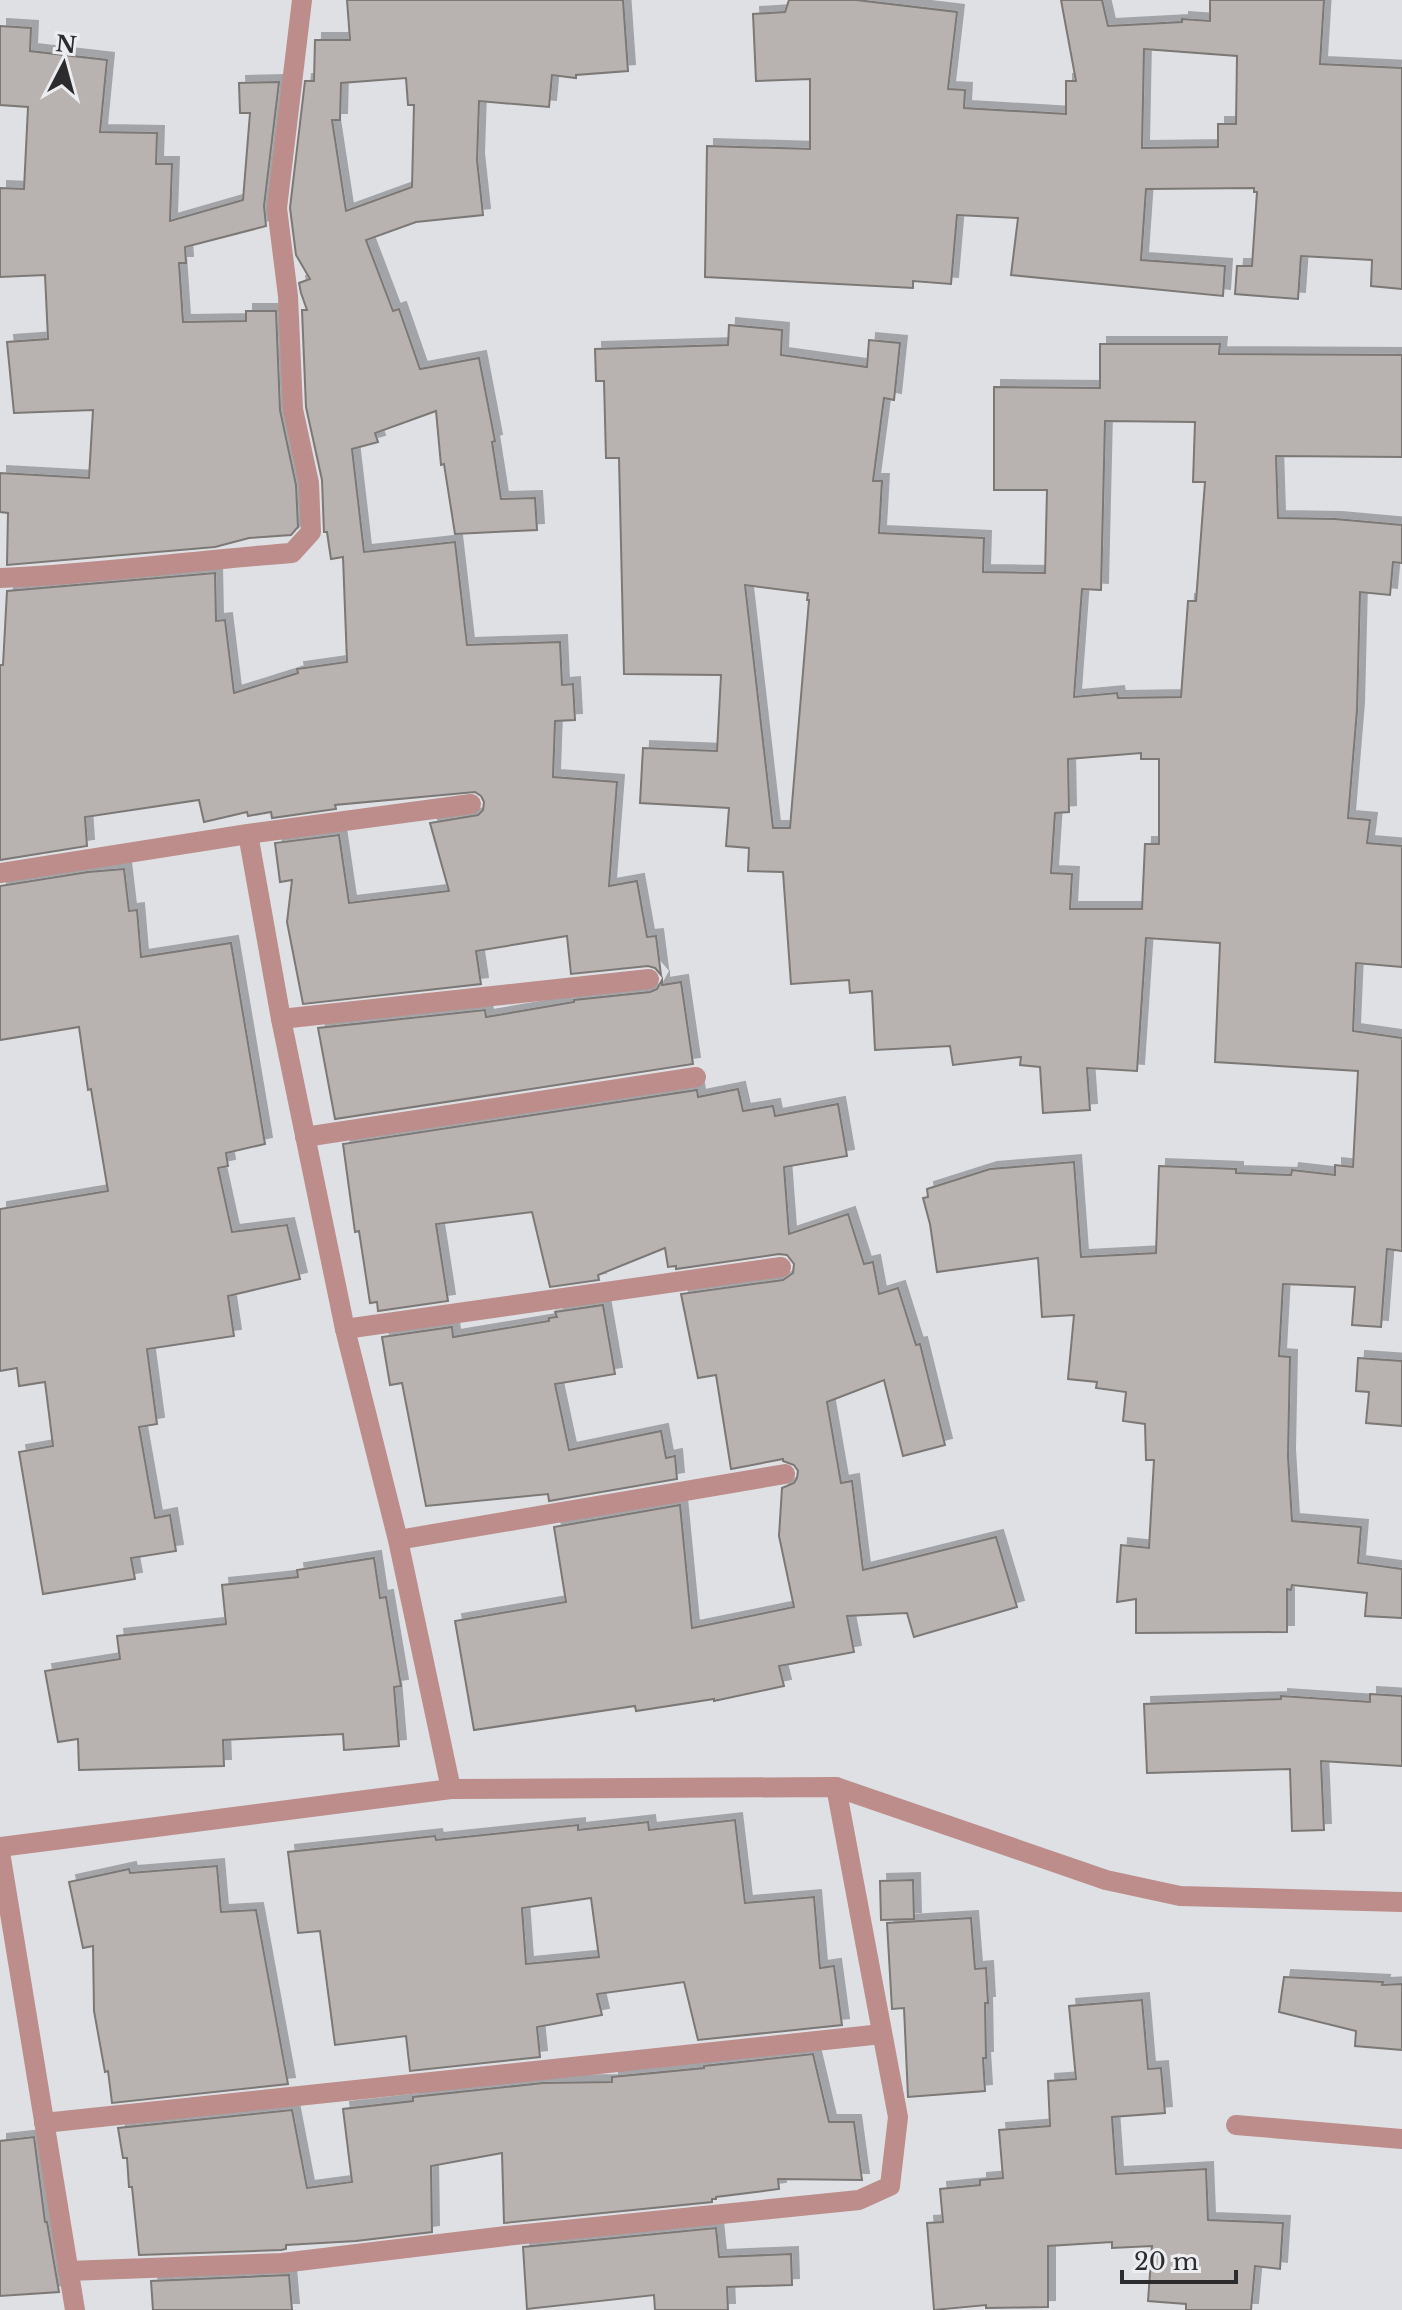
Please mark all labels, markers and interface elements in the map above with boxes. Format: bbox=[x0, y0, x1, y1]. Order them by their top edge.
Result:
north arrow bbox=[24, 24, 104, 104]
text: N bbox=[54, 30, 78, 59]
scale bar bbox=[1122, 2234, 1236, 2284]
text: 20 m bbox=[1134, 2247, 1199, 2276]

